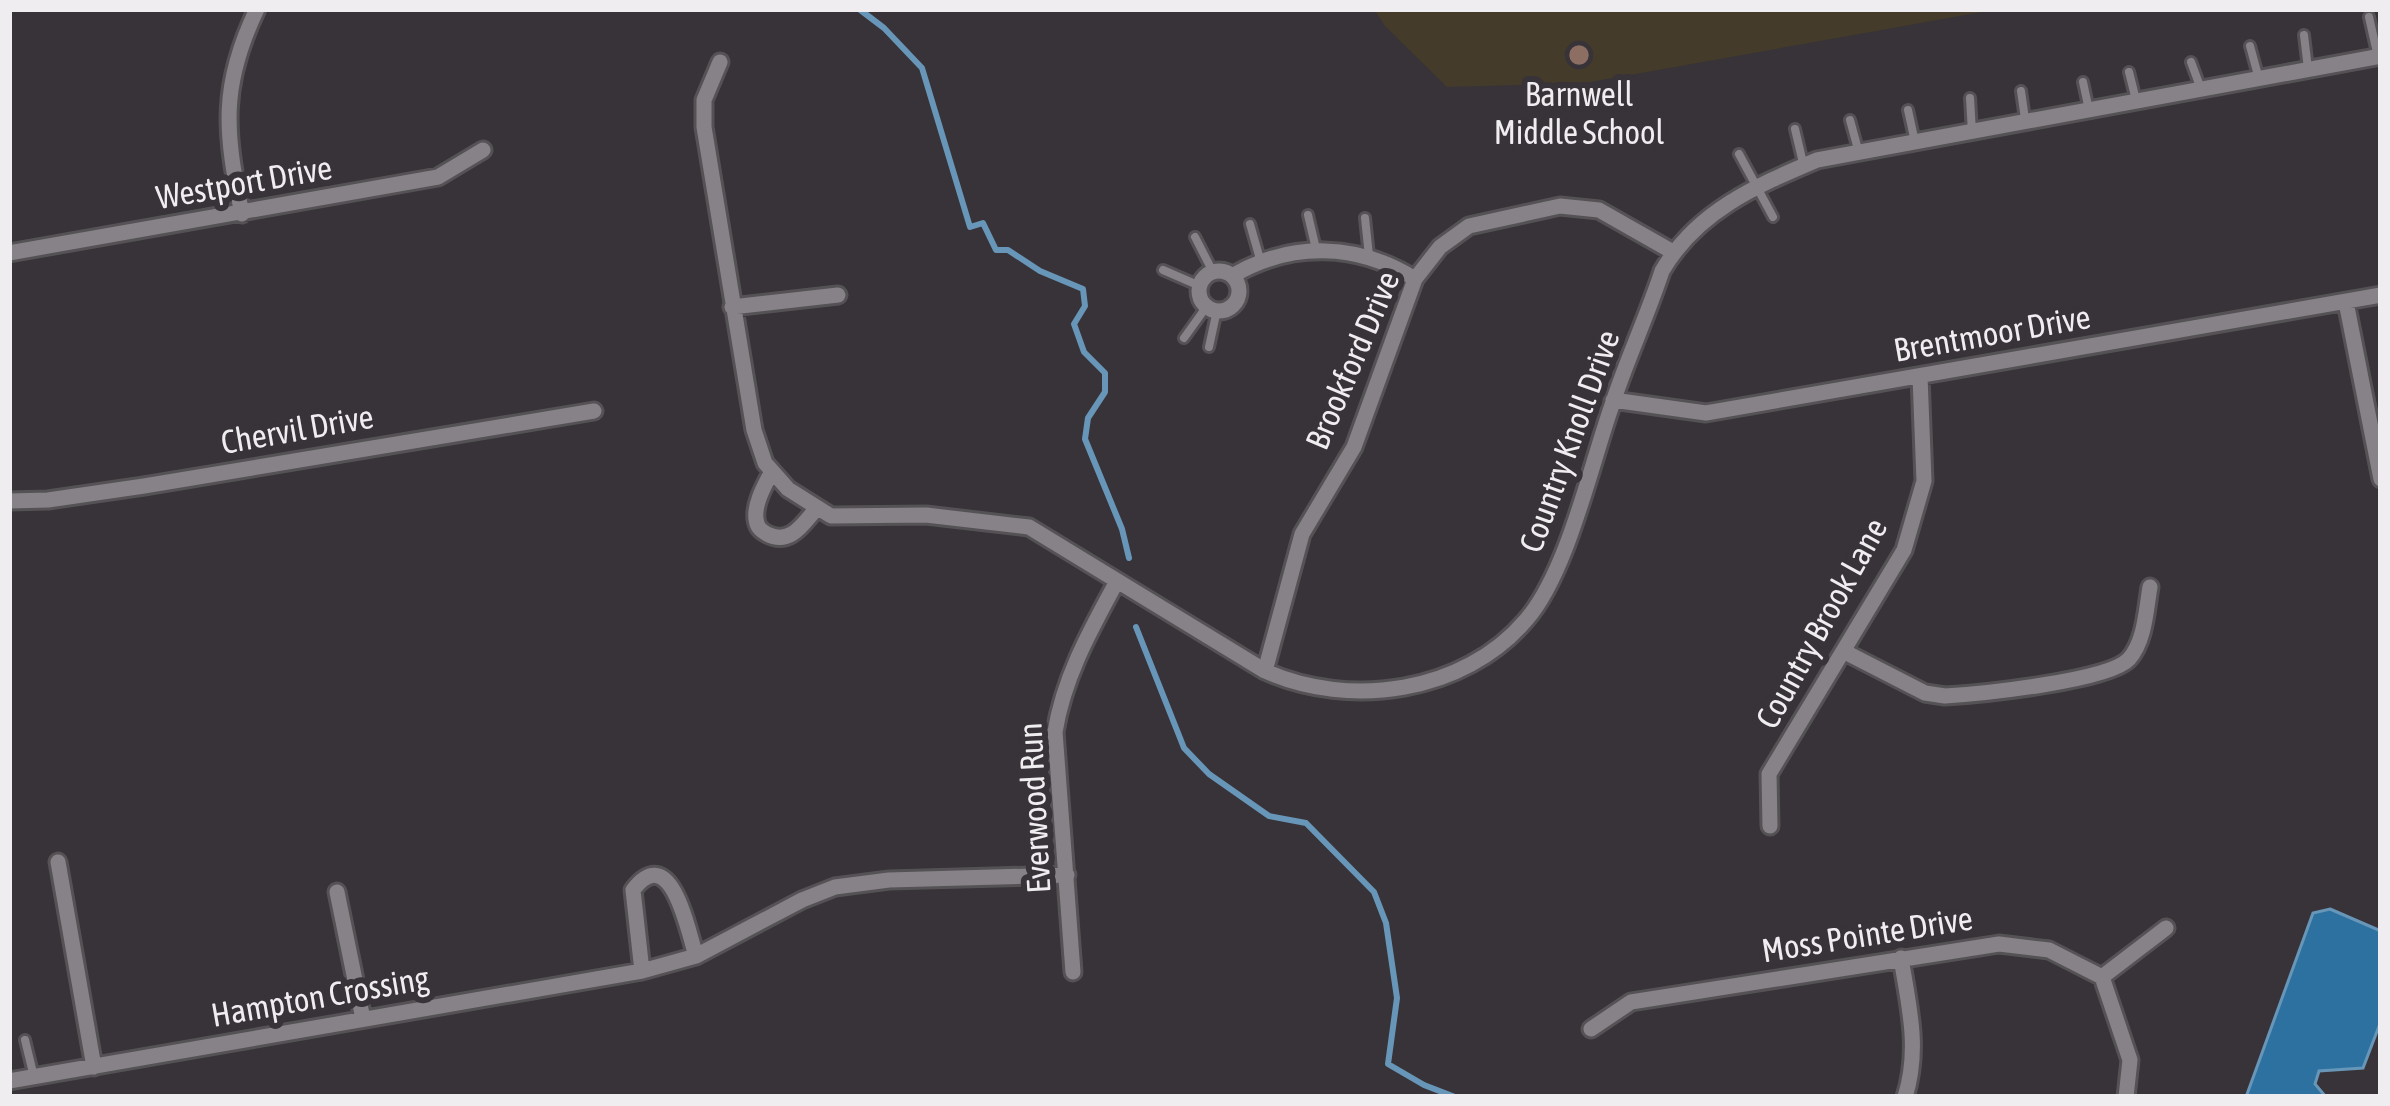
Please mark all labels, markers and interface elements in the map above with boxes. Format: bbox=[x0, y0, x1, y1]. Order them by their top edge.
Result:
marker: Barnwell Middle School bbox=[1566, 42, 1592, 68]
place label: Barnwell Middle School bbox=[1494, 75, 1665, 151]
street label: Westport Drive bbox=[153, 148, 335, 216]
street label: Brookford Drive bbox=[1297, 265, 1407, 455]
street label: Brentmoor Drive bbox=[1891, 297, 2093, 369]
street label: Country Knoll Drive bbox=[1511, 325, 1627, 557]
street label: Chervil Drive bbox=[218, 397, 376, 461]
street label: Country Brook Lane bbox=[1748, 511, 1894, 735]
street label: Everwood Run bbox=[1011, 722, 1057, 894]
street label: Moss Pointe Drive bbox=[1759, 899, 1975, 969]
street label: Hampton Crossing bbox=[208, 958, 433, 1034]

